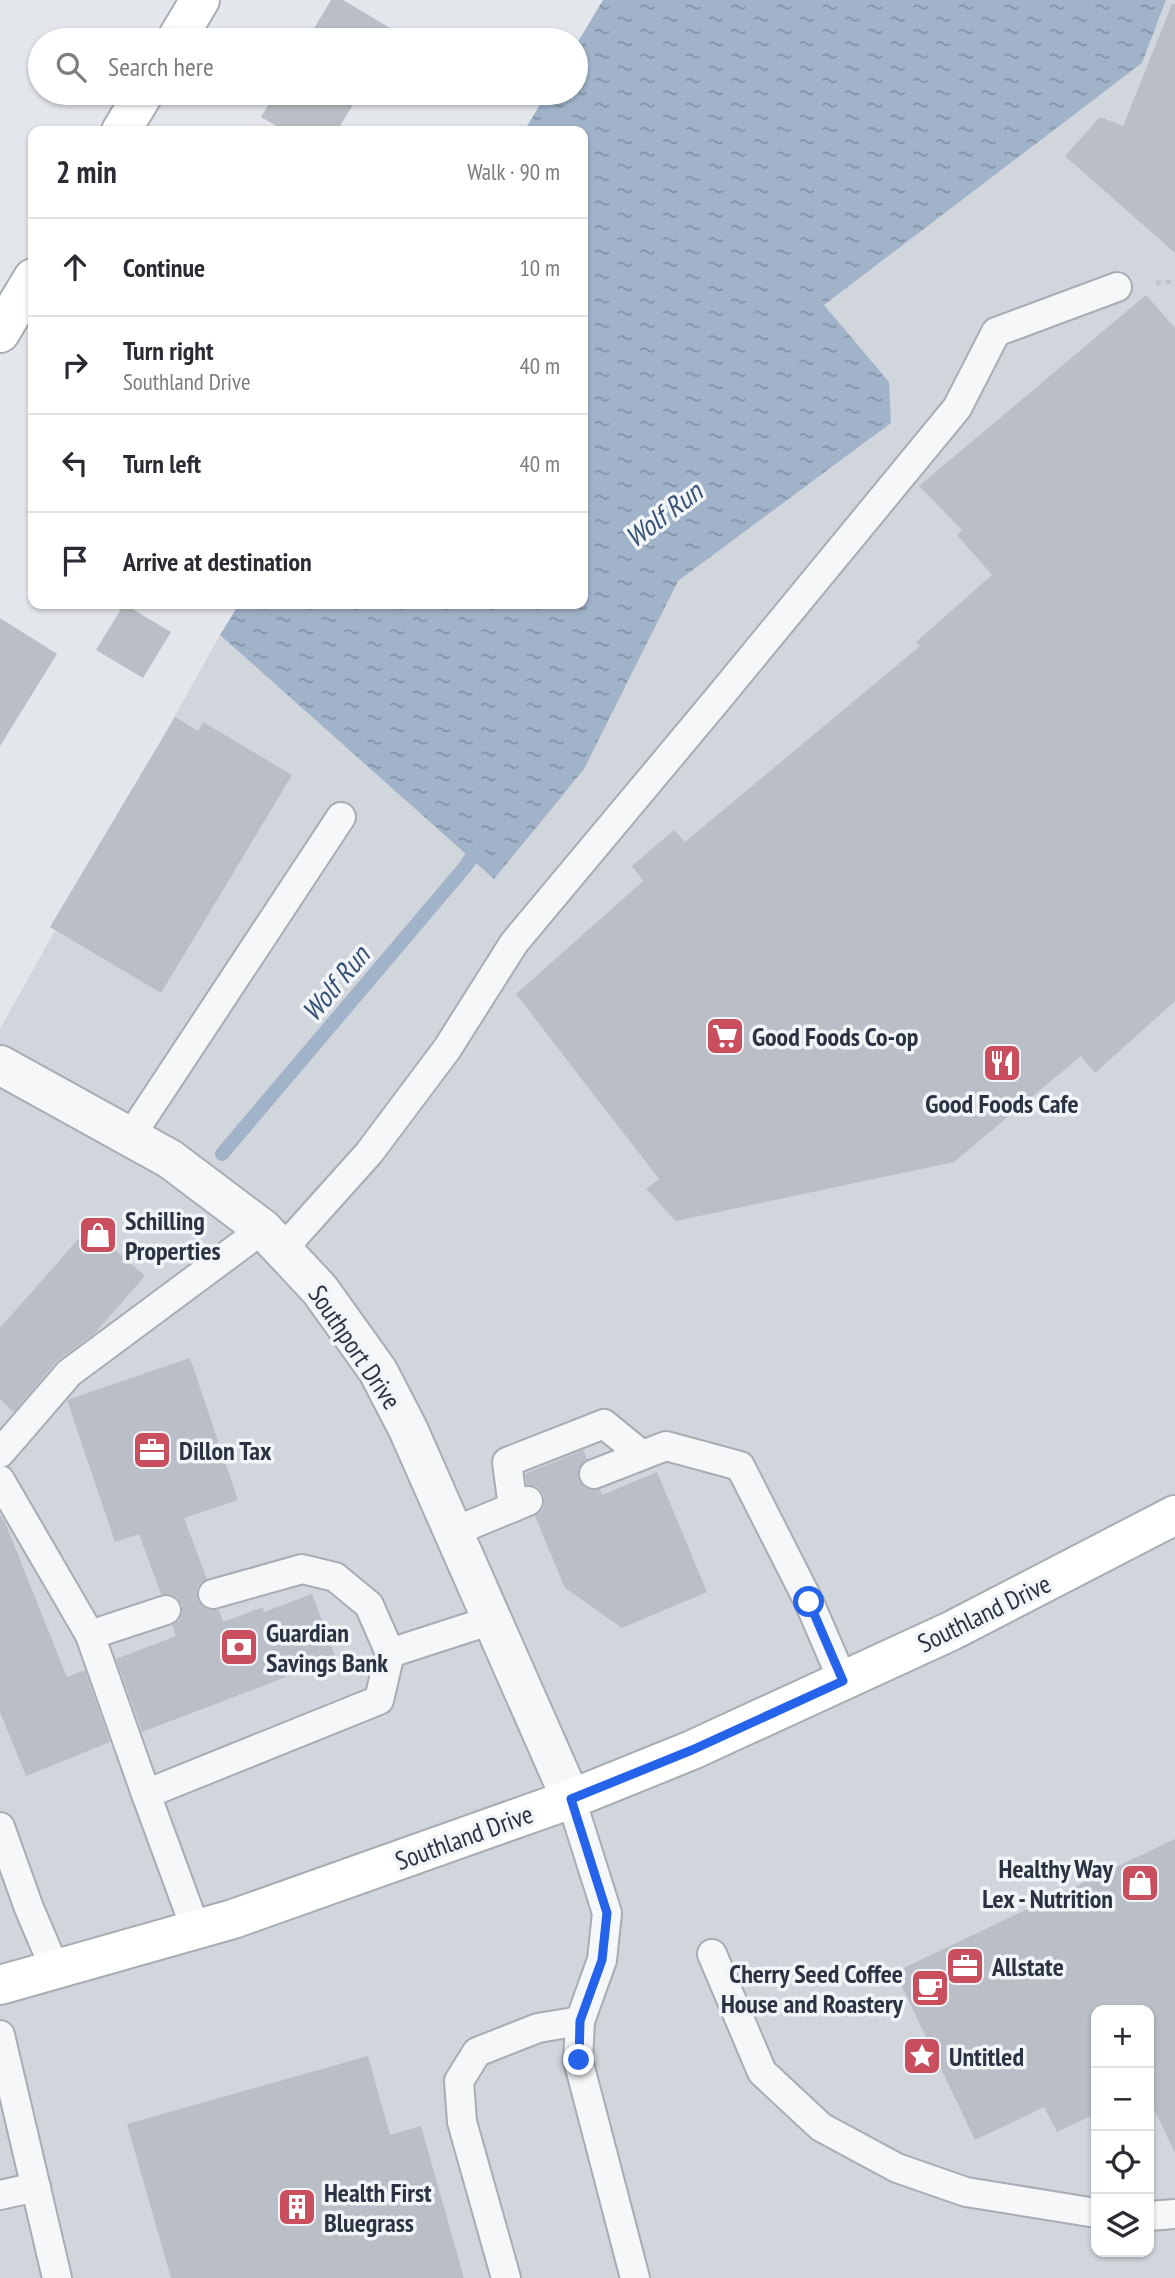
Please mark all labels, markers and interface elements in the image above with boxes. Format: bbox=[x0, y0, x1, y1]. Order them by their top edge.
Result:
search box bbox=[28, 28, 588, 105]
icon: search bbox=[52, 48, 90, 86]
text: Search here bbox=[108, 50, 214, 83]
text: 2 min bbox=[56, 152, 117, 191]
text: Walk · 90 m bbox=[467, 157, 560, 186]
icon: ahead bbox=[56, 248, 94, 286]
text: Continue bbox=[123, 251, 205, 284]
text: 10 m bbox=[519, 253, 560, 282]
text: Turn right bbox=[123, 334, 214, 367]
icon: right bbox=[56, 346, 94, 384]
text: 40 m bbox=[519, 351, 560, 380]
text: Southland Drive bbox=[123, 367, 251, 396]
icon: left bbox=[56, 444, 94, 482]
text: Turn left bbox=[123, 447, 201, 480]
text: 40 m bbox=[519, 449, 560, 478]
water label: Wolf Run bbox=[617, 472, 710, 555]
icon: arrive bbox=[56, 542, 94, 580]
text: Arrive at destination bbox=[123, 545, 312, 578]
water label: Wolf Run bbox=[293, 936, 378, 1028]
supermarket icon: Good Foods Co-op bbox=[704, 1015, 746, 1057]
place label: Good Foods Co-op bbox=[752, 1020, 918, 1053]
restaurant icon: Good Foods Cafe bbox=[981, 1042, 1023, 1084]
place label: Good Foods Cafe bbox=[925, 1087, 1079, 1120]
place label: Schilling Properties bbox=[125, 1204, 221, 1267]
shop icon: Schilling Properties bbox=[77, 1214, 119, 1256]
street label: Southport Drive bbox=[301, 1279, 409, 1415]
office icon: Dillon Tax bbox=[131, 1429, 173, 1471]
place label: Dillon Tax bbox=[179, 1434, 272, 1467]
street label: Southland Drive bbox=[912, 1567, 1056, 1659]
route start bbox=[793, 1586, 824, 1617]
place label: Guardian Savings Bank bbox=[266, 1616, 388, 1679]
bank icon: Guardian Savings Bank bbox=[218, 1626, 260, 1668]
street label: Southland Drive bbox=[391, 1797, 537, 1877]
place label: Healthy Way Lex - Nutrition bbox=[982, 1852, 1114, 1915]
shop icon: Healthy Way Lex - Nutrition bbox=[1119, 1862, 1161, 1904]
office icon: Allstate bbox=[944, 1945, 986, 1987]
place label: Allstate bbox=[991, 1950, 1064, 1983]
place label: Cherry Seed Coffee House and Roastery bbox=[721, 1957, 904, 2020]
cafe icon: Cherry Seed Coffee House and Roastery bbox=[909, 1967, 951, 2009]
map controls bbox=[1091, 2005, 1154, 2257]
button: + bbox=[1091, 2005, 1154, 2068]
place icon: Untitled bbox=[901, 2035, 943, 2077]
place label: Untitled bbox=[949, 2040, 1024, 2073]
route end bbox=[563, 2044, 594, 2075]
button: − bbox=[1091, 2068, 1154, 2131]
button: locate bbox=[1091, 2131, 1154, 2194]
place label: Health First Bluegrass bbox=[324, 2176, 432, 2239]
building icon: Health First Bluegrass bbox=[276, 2186, 318, 2228]
button: layers bbox=[1091, 2194, 1154, 2257]

